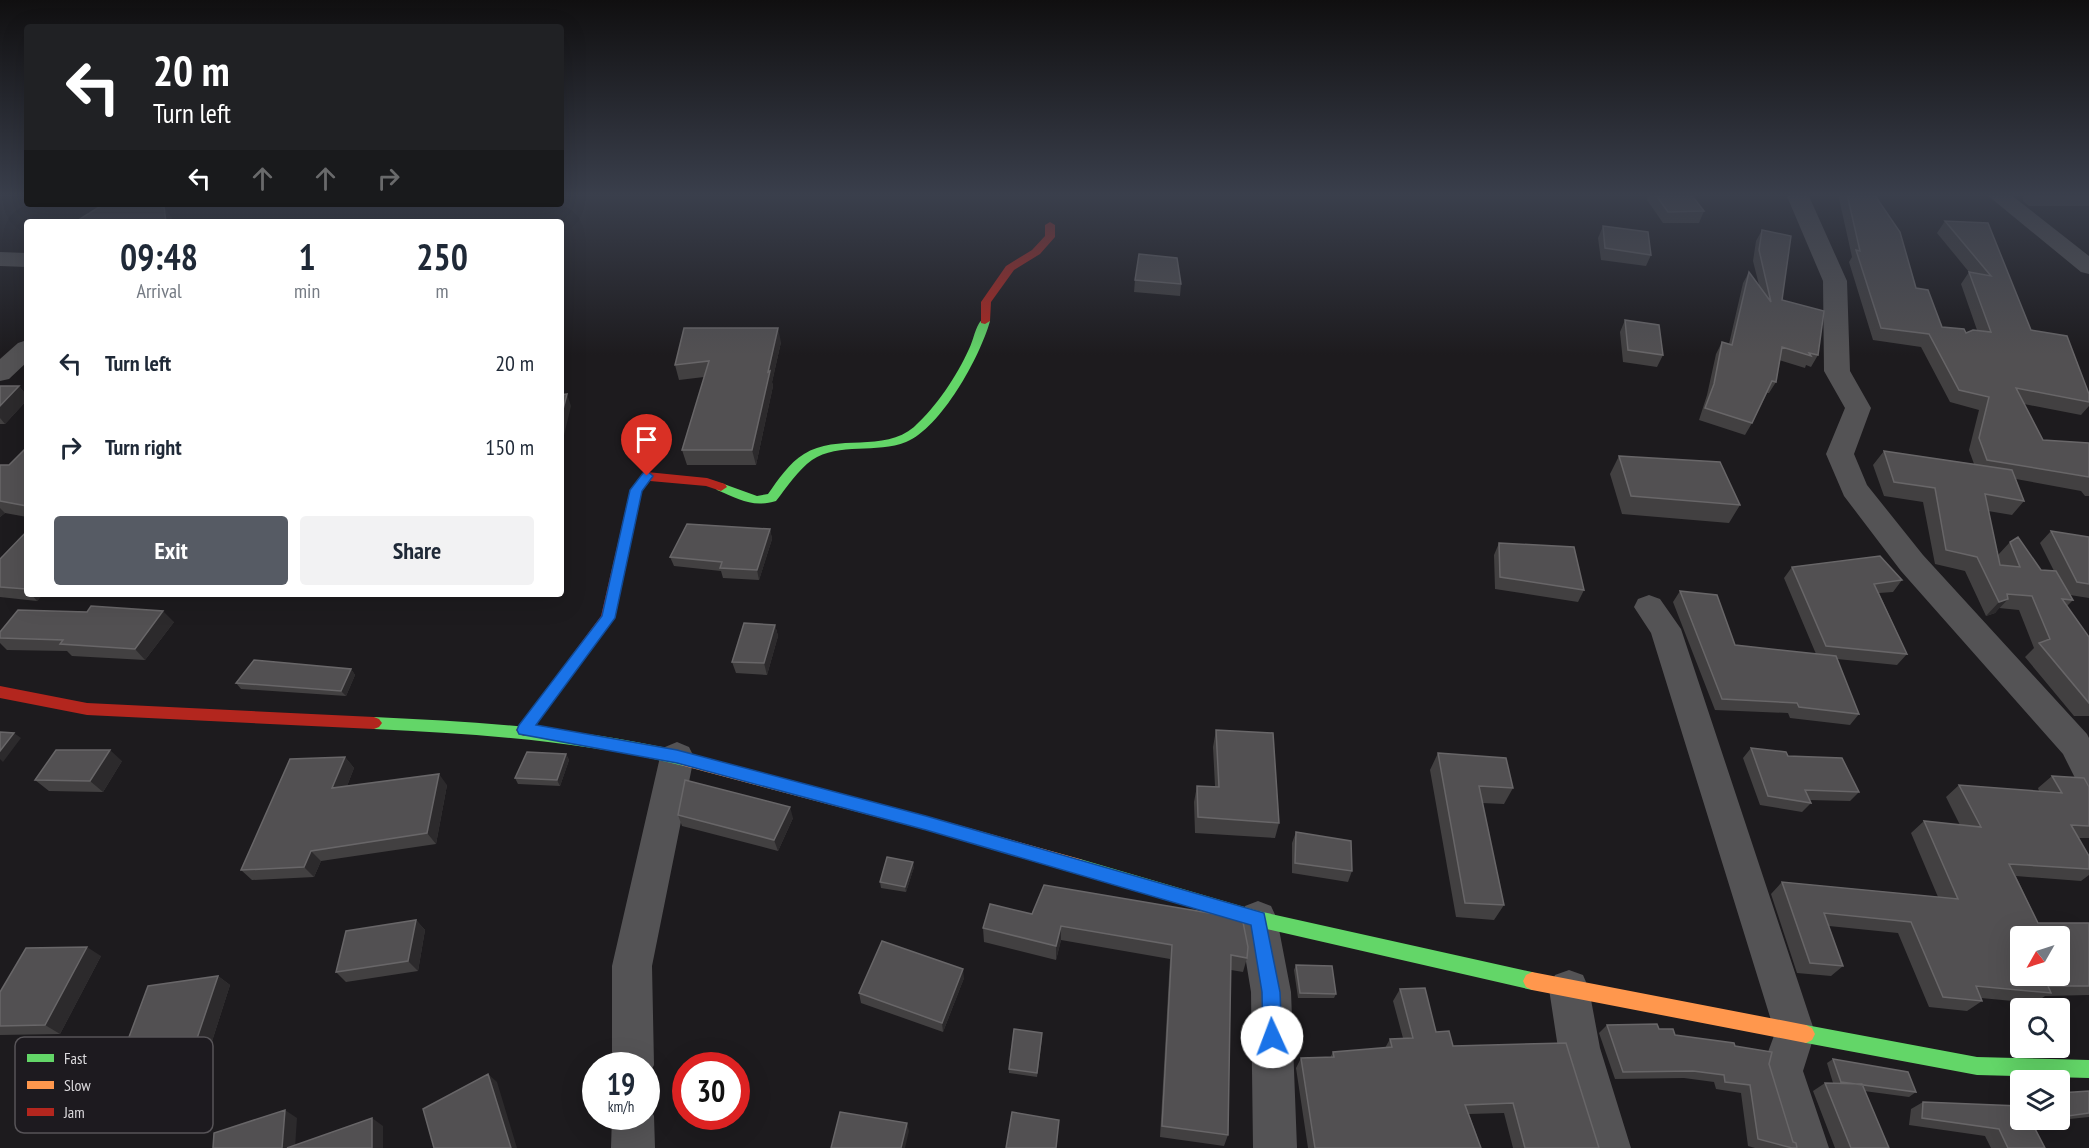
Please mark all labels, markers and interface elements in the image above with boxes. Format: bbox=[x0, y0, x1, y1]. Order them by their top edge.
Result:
text: 20 m bbox=[153, 43, 230, 98]
icon: left bbox=[54, 48, 132, 126]
text: Turn left bbox=[153, 96, 231, 130]
icon: left bbox=[183, 162, 216, 195]
icon: ahead bbox=[246, 162, 279, 195]
icon: ahead bbox=[309, 162, 342, 195]
icon: right bbox=[372, 162, 405, 195]
text: 09:48 bbox=[120, 233, 198, 280]
text: 1 bbox=[298, 233, 316, 280]
text: 250 bbox=[416, 233, 468, 280]
text: Arrival bbox=[136, 278, 182, 304]
text: min bbox=[294, 278, 320, 304]
text: m bbox=[436, 278, 449, 304]
icon: left bbox=[54, 347, 87, 380]
text: Turn left bbox=[105, 349, 171, 377]
text: 20 m bbox=[495, 349, 534, 377]
pin bbox=[621, 414, 672, 476]
icon: arrive bbox=[630, 423, 663, 456]
icon: right bbox=[54, 431, 87, 464]
text: Turn right bbox=[105, 433, 182, 461]
text: 150 m bbox=[485, 433, 534, 461]
button: Exit bbox=[54, 516, 288, 585]
button: Share bbox=[300, 516, 534, 585]
north arrow bbox=[2010, 926, 2070, 986]
map controls bbox=[2010, 926, 2070, 1130]
button: search bbox=[2010, 998, 2070, 1058]
position arrow bbox=[1240, 1005, 1304, 1069]
legend bbox=[15, 1037, 213, 1133]
text: Fast bbox=[64, 1048, 87, 1068]
speed limit sign: 30 bbox=[672, 1052, 750, 1130]
text: 19 bbox=[607, 1064, 635, 1103]
button: layers bbox=[2010, 1070, 2070, 1130]
text: Slow bbox=[64, 1075, 91, 1095]
text: km/h bbox=[608, 1097, 634, 1116]
text: Jam bbox=[63, 1102, 85, 1122]

